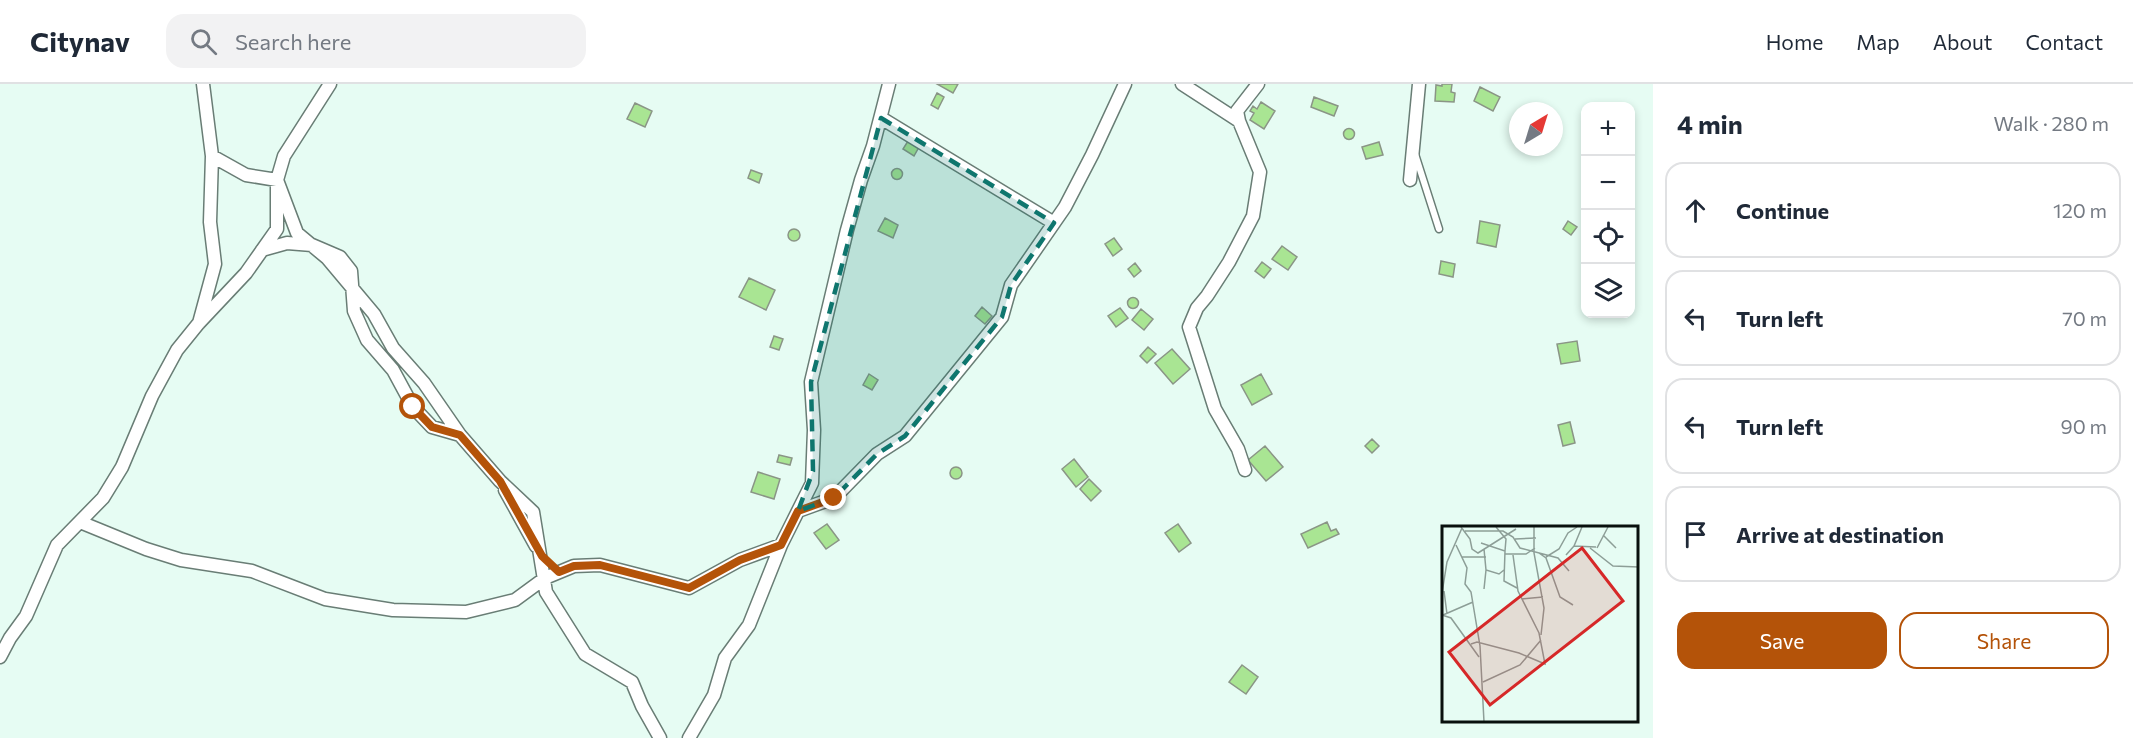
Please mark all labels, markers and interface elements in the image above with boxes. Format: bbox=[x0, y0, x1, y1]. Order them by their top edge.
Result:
search box bbox=[166, 14, 586, 68]
text: Citynav bbox=[30, 24, 130, 58]
icon: search bbox=[187, 25, 220, 58]
text: Search here bbox=[235, 28, 351, 55]
text: Home bbox=[1766, 29, 1823, 54]
text: Map bbox=[1856, 29, 1900, 54]
text: About bbox=[1933, 29, 1992, 54]
text: Contact bbox=[2025, 29, 2103, 54]
north arrow bbox=[1509, 102, 1563, 156]
map controls bbox=[1581, 102, 1635, 318]
button: + bbox=[1581, 102, 1635, 156]
text: 4 min bbox=[1677, 108, 1743, 139]
text: Walk · 280 m bbox=[1993, 111, 2109, 135]
button: − bbox=[1581, 156, 1635, 210]
icon: ahead bbox=[1679, 194, 1712, 227]
text: Continue bbox=[1736, 197, 1829, 224]
text: 120 m bbox=[2053, 198, 2107, 222]
button: locate bbox=[1581, 210, 1635, 264]
button: layers bbox=[1581, 264, 1635, 318]
icon: left bbox=[1679, 302, 1712, 335]
text: Turn left bbox=[1736, 305, 1823, 332]
text: 70 m bbox=[2062, 306, 2107, 330]
route start bbox=[399, 393, 425, 419]
icon: left bbox=[1679, 410, 1712, 443]
text: Turn left bbox=[1736, 413, 1823, 440]
text: 90 m bbox=[2061, 414, 2107, 438]
route end bbox=[820, 484, 846, 510]
icon: arrive bbox=[1679, 518, 1712, 551]
text: Arrive at destination bbox=[1736, 521, 1944, 548]
inset map bbox=[1442, 526, 1638, 723]
button: Save bbox=[1677, 612, 1887, 669]
button: Share bbox=[1899, 612, 2109, 669]

